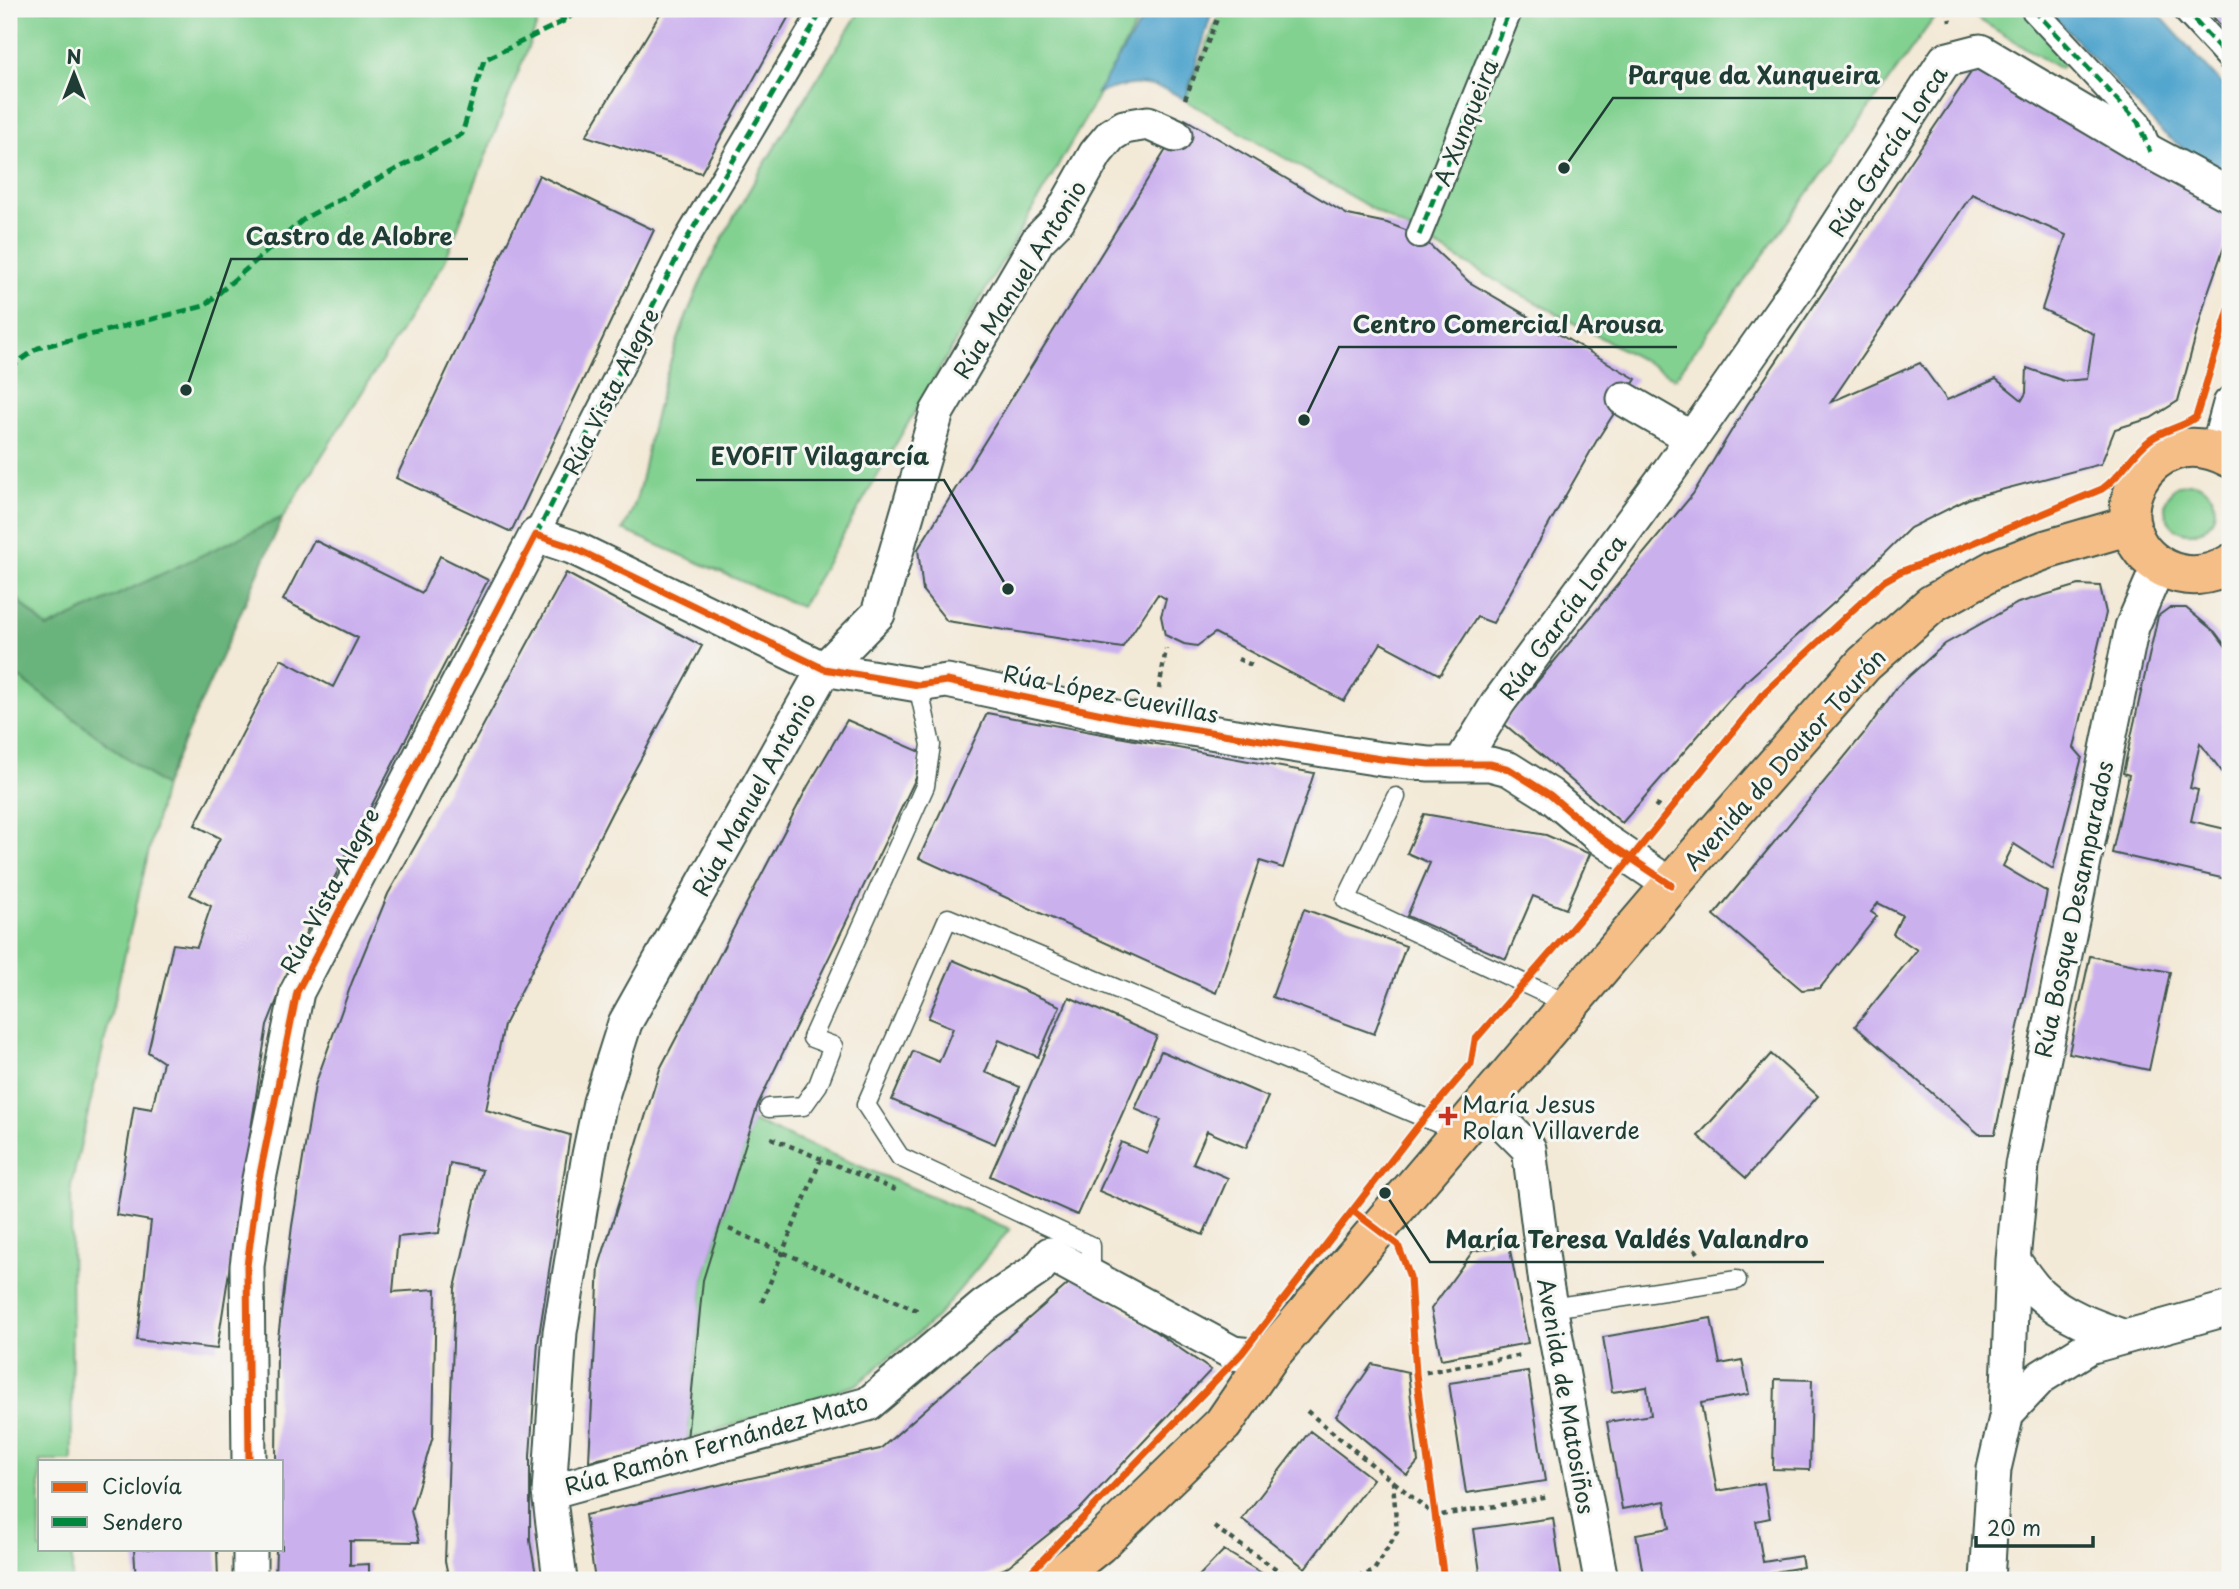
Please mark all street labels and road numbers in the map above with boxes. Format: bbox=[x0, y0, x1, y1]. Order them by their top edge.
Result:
street label: A Xunqueira bbox=[1424, 53, 1507, 191]
street label: Rúa García Lorca bbox=[1819, 58, 1956, 243]
street label: Rúa Manuel Antonio bbox=[944, 173, 1094, 385]
street label: Rúa Vista Alegre bbox=[553, 301, 667, 481]
street label: Rúa García Lorca bbox=[1490, 527, 1634, 707]
street label: Avenida do Doutor Tourón bbox=[1675, 640, 1893, 878]
street label: Rúa López Cuevillas bbox=[1000, 655, 1222, 731]
street label: Rúa Manuel Antonio bbox=[682, 686, 824, 902]
street label: Rúa Bosque Desamparados bbox=[2024, 757, 2122, 1061]
street label: Rúa Vista Alegre bbox=[270, 801, 388, 979]
street label: Avenida de Matosiños bbox=[1529, 1275, 1605, 1517]
street label: Rúa Ramón Fernández Mato bbox=[560, 1383, 872, 1503]

